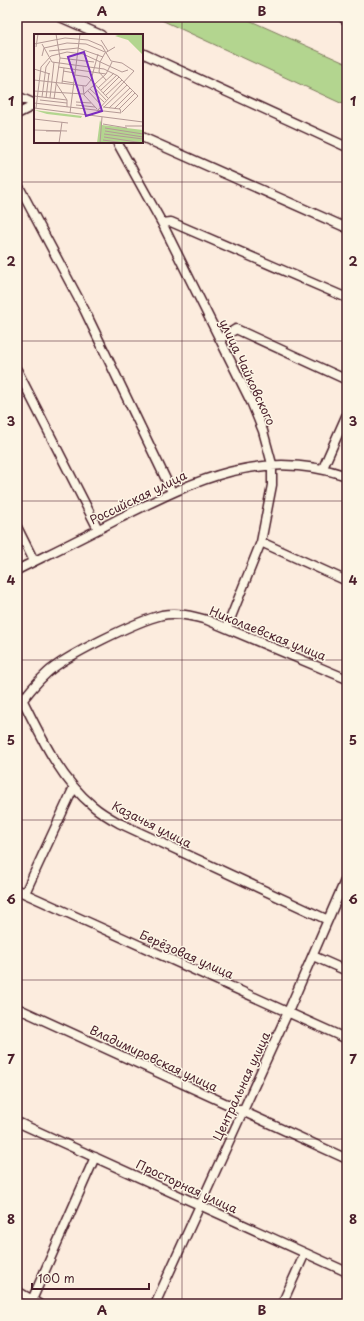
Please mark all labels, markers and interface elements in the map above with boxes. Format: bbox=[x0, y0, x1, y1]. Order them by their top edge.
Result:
text: A bbox=[97, 1, 107, 20]
text: B bbox=[258, 1, 267, 20]
inset map bbox=[34, 34, 143, 143]
text: 1 bbox=[8, 91, 14, 110]
text: 1 bbox=[350, 91, 356, 110]
text: 2 bbox=[6, 251, 16, 270]
text: 2 bbox=[348, 251, 358, 270]
street label: улица Чайковского bbox=[215, 316, 281, 428]
text: 3 bbox=[7, 411, 16, 430]
text: 3 bbox=[349, 411, 358, 430]
street label: Российская улица bbox=[86, 466, 190, 528]
text: 4 bbox=[7, 570, 16, 589]
text: 4 bbox=[349, 570, 358, 589]
street label: Николаевская улица bbox=[207, 601, 329, 665]
text: 5 bbox=[7, 730, 15, 749]
text: 5 bbox=[349, 730, 357, 749]
street label: Казачья улица bbox=[109, 796, 195, 852]
text: 6 bbox=[6, 889, 16, 908]
text: 6 bbox=[348, 889, 358, 908]
street label: Берёзовая улица bbox=[137, 925, 237, 983]
street label: Владимировская улица bbox=[87, 1020, 221, 1096]
street label: Центральная улица bbox=[208, 1028, 274, 1143]
text: 7 bbox=[7, 1049, 15, 1068]
text: 7 bbox=[349, 1049, 357, 1068]
street label: Просторная улица bbox=[133, 1155, 241, 1218]
text: 8 bbox=[7, 1209, 15, 1228]
text: 8 bbox=[349, 1209, 357, 1228]
scale bar bbox=[32, 1265, 149, 1291]
text: 100 m bbox=[38, 1269, 75, 1287]
text: A bbox=[97, 1300, 107, 1319]
text: B bbox=[258, 1300, 267, 1319]

